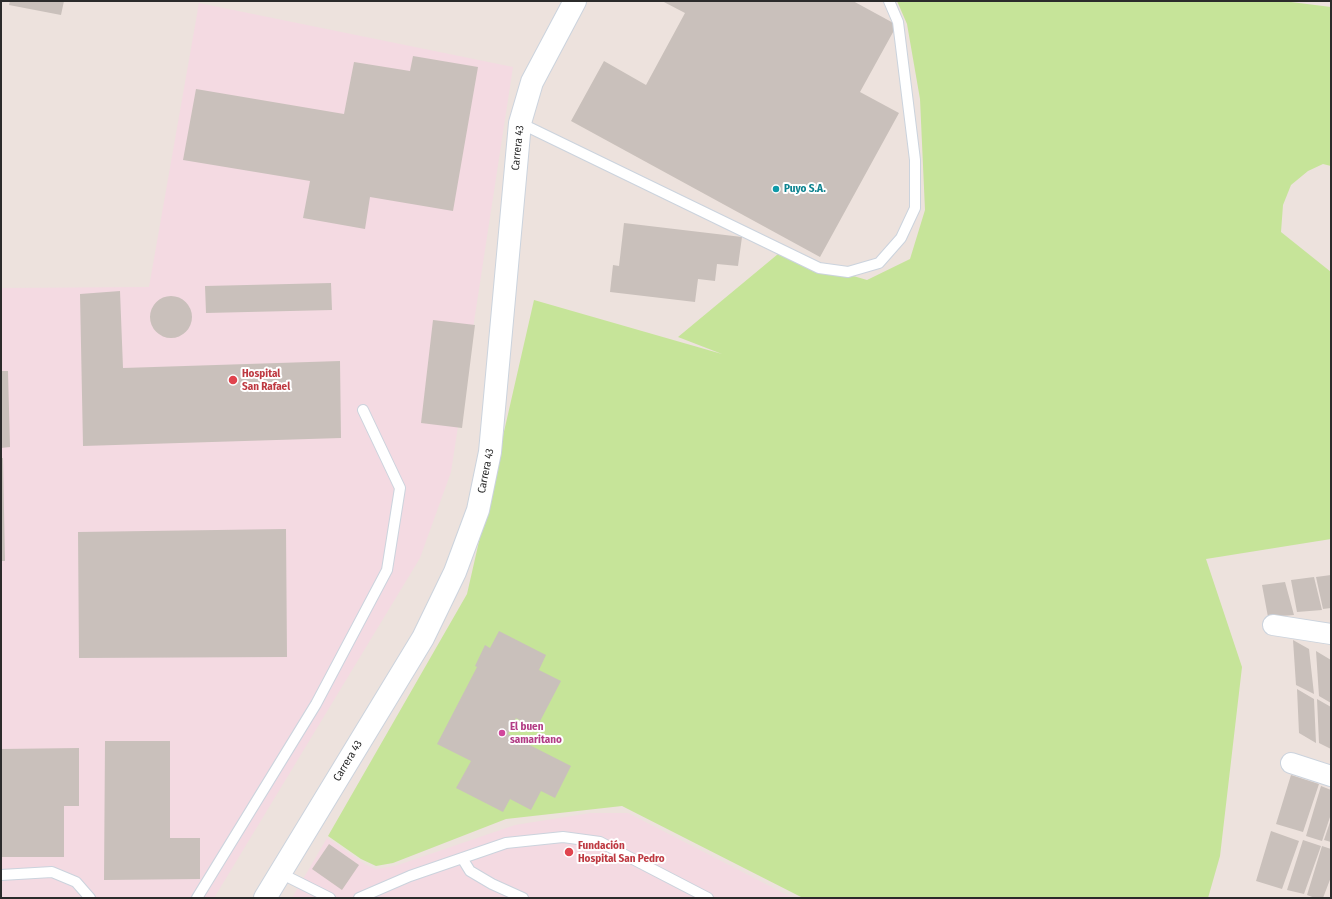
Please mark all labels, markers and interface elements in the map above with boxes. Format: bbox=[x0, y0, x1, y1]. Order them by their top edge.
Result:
street label: Carrera 43 bbox=[509, 125, 527, 171]
place label: Puyo S.A. bbox=[784, 182, 826, 196]
marker: Puyo S.A. bbox=[771, 184, 781, 194]
place label: Hospital San Rafael bbox=[242, 367, 290, 393]
marker: Hospital San Rafael bbox=[227, 374, 239, 386]
street label: Carrera 43 bbox=[475, 448, 497, 494]
place label: El buen samaritano bbox=[510, 720, 562, 746]
marker: El buen samaritano bbox=[497, 728, 507, 738]
street label: Carrera 43 bbox=[331, 738, 365, 784]
place label: Fundación Hospital San Pedro bbox=[578, 839, 665, 865]
marker: Fundación Hospital San Pedro bbox=[563, 846, 575, 858]

